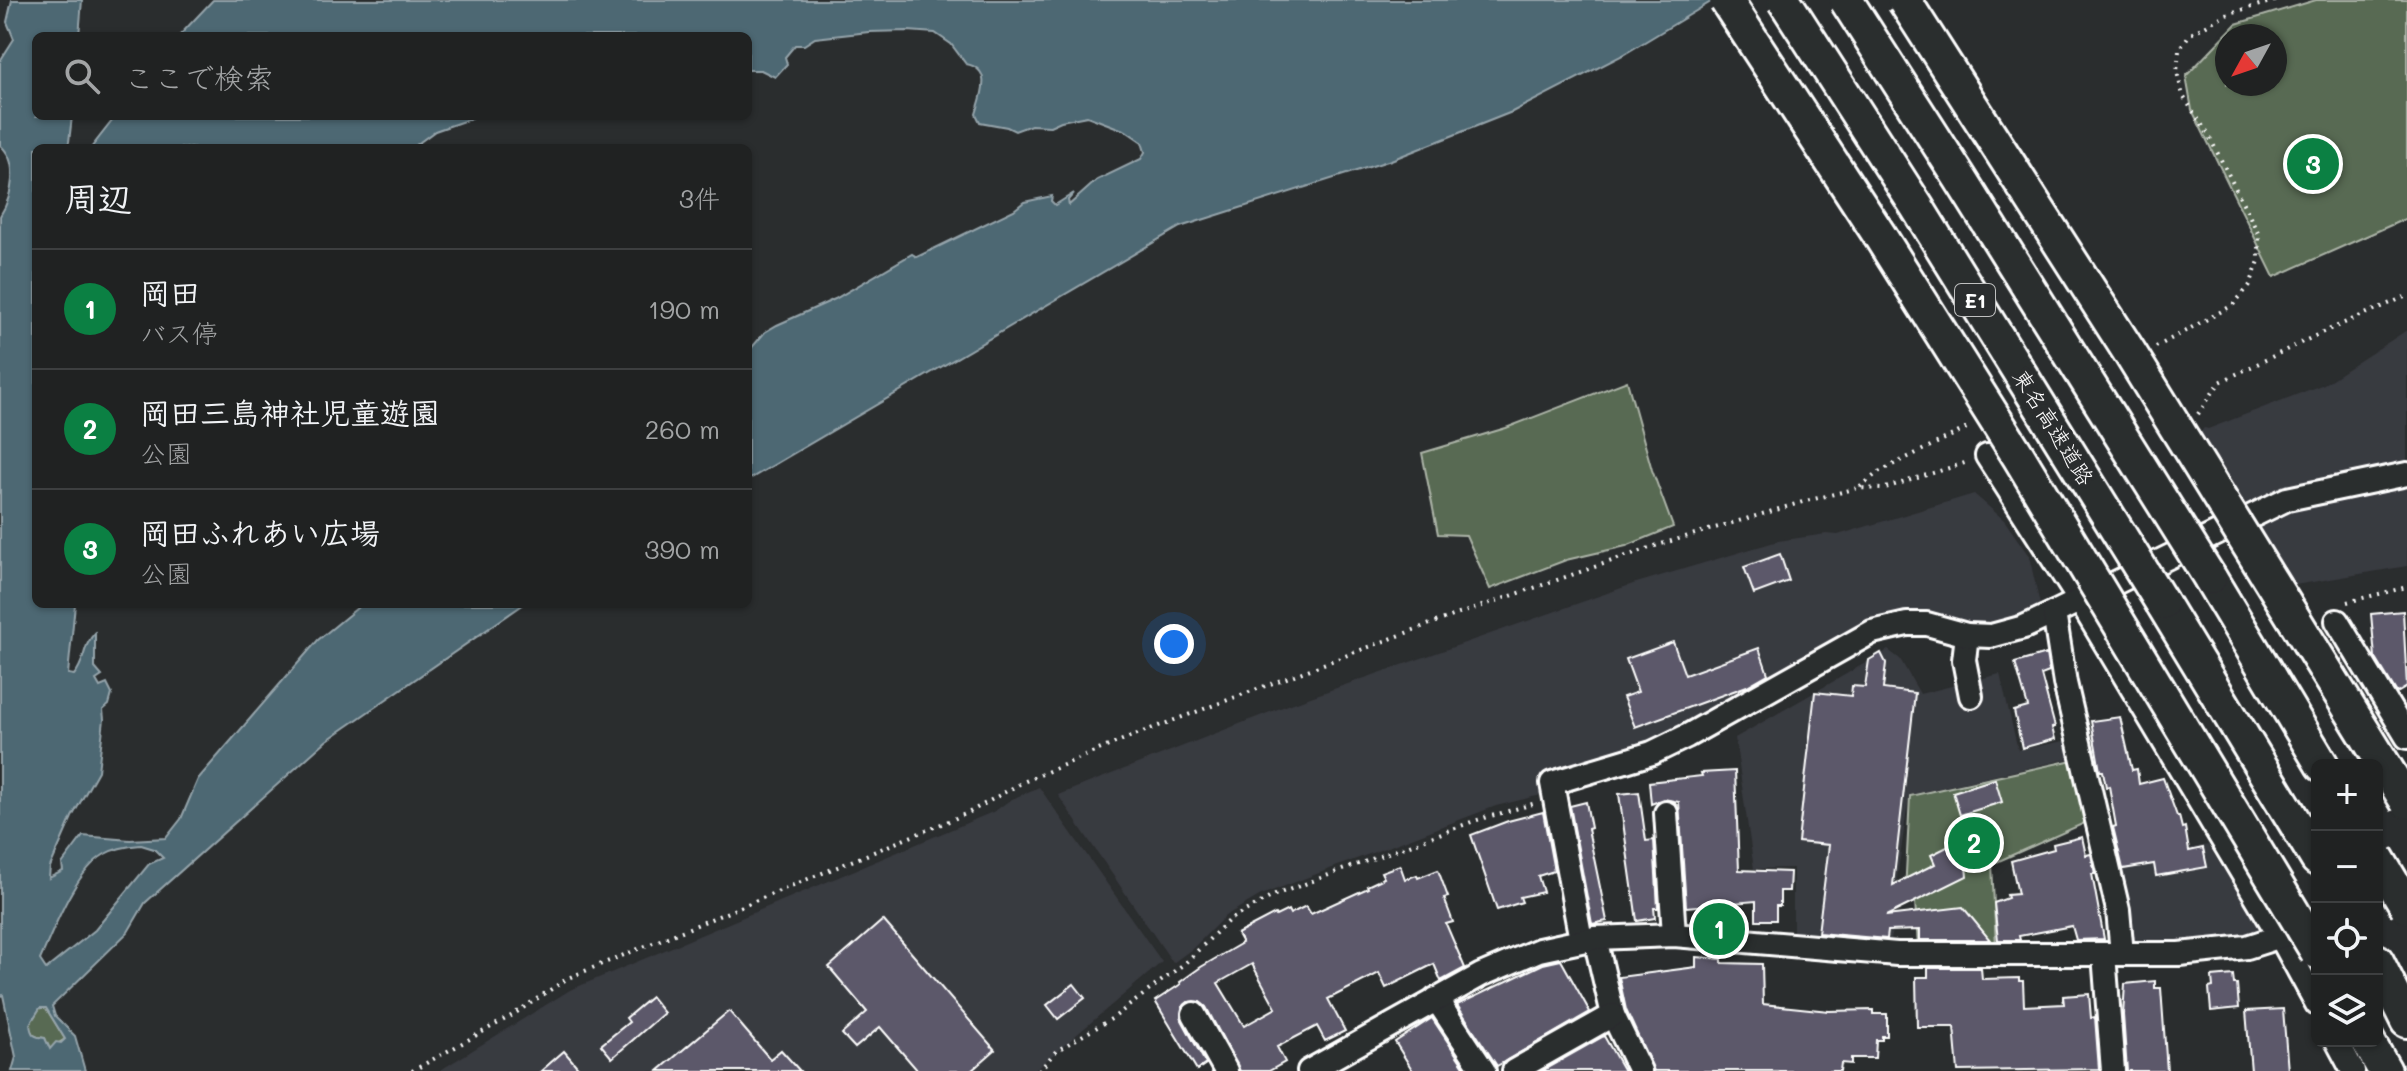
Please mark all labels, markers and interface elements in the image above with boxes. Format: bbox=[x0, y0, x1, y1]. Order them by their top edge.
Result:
north arrow bbox=[2215, 24, 2287, 96]
search box bbox=[32, 32, 752, 120]
icon: search bbox=[60, 54, 104, 98]
text: ここで検索 bbox=[124, 57, 274, 97]
pin: 3 bbox=[2287, 134, 2339, 194]
text: 周辺 bbox=[64, 175, 132, 220]
text: 3件 bbox=[679, 181, 720, 215]
text: 岡田 bbox=[140, 272, 200, 312]
road number: E1 bbox=[1955, 284, 1995, 316]
text: 1 bbox=[84, 292, 96, 326]
text: 190 m bbox=[648, 292, 720, 326]
text: バス停 bbox=[140, 316, 218, 350]
street label: 東名高速道路 bbox=[2007, 363, 2101, 491]
text: 岡田三島神社児童遊園 bbox=[140, 392, 440, 432]
text: 2 bbox=[83, 412, 97, 446]
text: 260 m bbox=[645, 412, 720, 446]
text: 公園 bbox=[140, 436, 192, 470]
text: 岡田ふれあい広場 bbox=[140, 512, 380, 552]
text: 3 bbox=[82, 532, 98, 566]
text: 390 m bbox=[644, 532, 720, 566]
text: 公園 bbox=[140, 556, 192, 590]
your location bbox=[1154, 624, 1194, 664]
map controls bbox=[2311, 759, 2383, 1047]
button: + bbox=[2311, 759, 2383, 831]
pin: 2 bbox=[1948, 813, 2000, 873]
button: − bbox=[2311, 831, 2383, 903]
pin: 1 bbox=[1693, 899, 1745, 959]
button: locate bbox=[2311, 903, 2383, 975]
button: layers bbox=[2311, 975, 2383, 1047]

